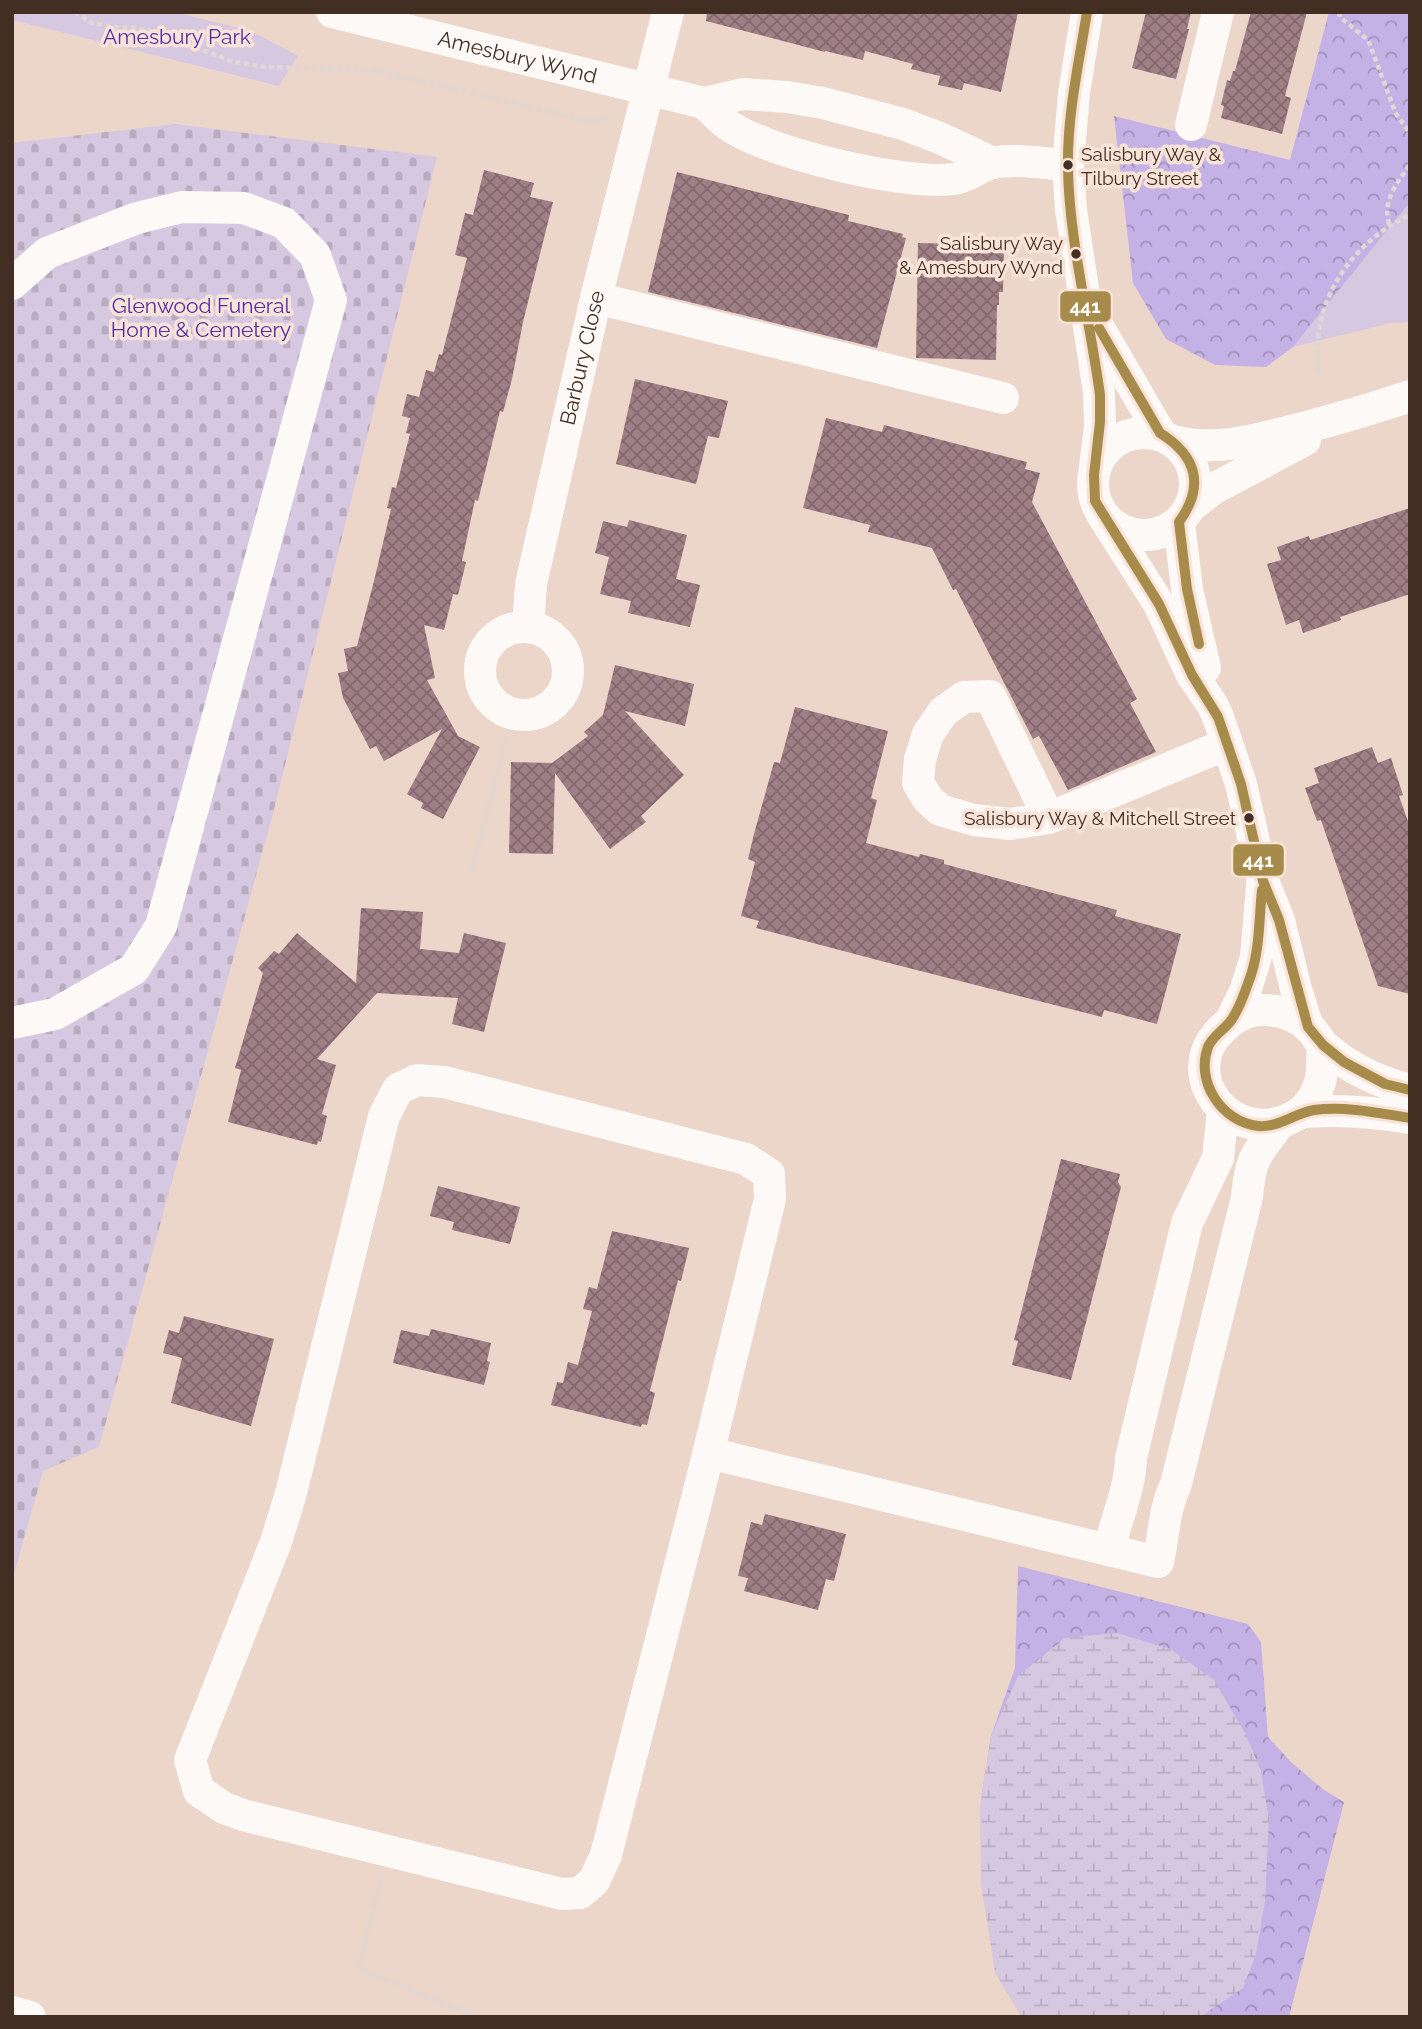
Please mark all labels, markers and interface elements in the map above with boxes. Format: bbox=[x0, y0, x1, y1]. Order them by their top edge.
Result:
park label: Amesbury Park bbox=[103, 24, 251, 49]
street label: Amesbury Wynd bbox=[436, 25, 600, 88]
place label: Salisbury Way & Tilbury Street bbox=[1081, 143, 1222, 189]
marker: Salisbury Way & Tilbury Street bbox=[1061, 158, 1075, 172]
place label: Salisbury Way & Amesbury Wynd bbox=[899, 232, 1063, 278]
marker: Salisbury Way & Amesbury Wynd bbox=[1069, 247, 1083, 261]
street label: Barbury Close bbox=[555, 288, 609, 427]
line badge: 441 bbox=[1059, 290, 1112, 323]
park label: Glenwood Funeral Home & Cemetery bbox=[111, 293, 291, 342]
text: 441 bbox=[1069, 295, 1101, 317]
place label: Salisbury Way & Mitchell Street bbox=[964, 807, 1237, 829]
marker: Salisbury Way & Mitchell Street bbox=[1242, 811, 1256, 825]
line badge: 441 bbox=[1232, 843, 1285, 877]
text: 441 bbox=[1242, 849, 1274, 871]

